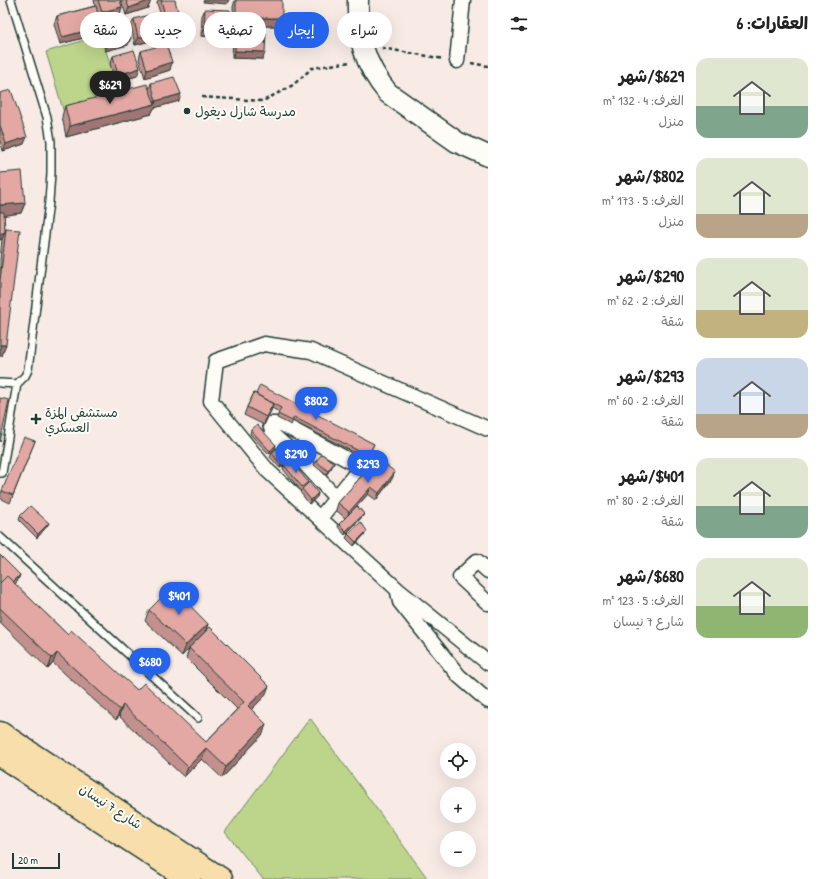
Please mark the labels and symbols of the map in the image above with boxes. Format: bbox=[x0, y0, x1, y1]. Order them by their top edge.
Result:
pin: $629 bbox=[86, 71, 134, 105]
place label: مدرسة شارل ديغول bbox=[195, 102, 296, 120]
marker: مدرسة شارل ديغول bbox=[182, 106, 192, 116]
pin: $802 bbox=[292, 387, 340, 421]
place label: مستشفى المزة العسكري bbox=[45, 403, 118, 437]
marker: مستشفى المزة العسكري bbox=[30, 413, 42, 425]
pin: $290 bbox=[272, 440, 320, 474]
pin: $293 bbox=[344, 450, 392, 484]
pin: $401 bbox=[155, 582, 203, 616]
pin: $680 bbox=[126, 648, 174, 682]
street label: شارع 7 نيسان bbox=[76, 779, 146, 834]
scale bar bbox=[12, 851, 60, 870]

